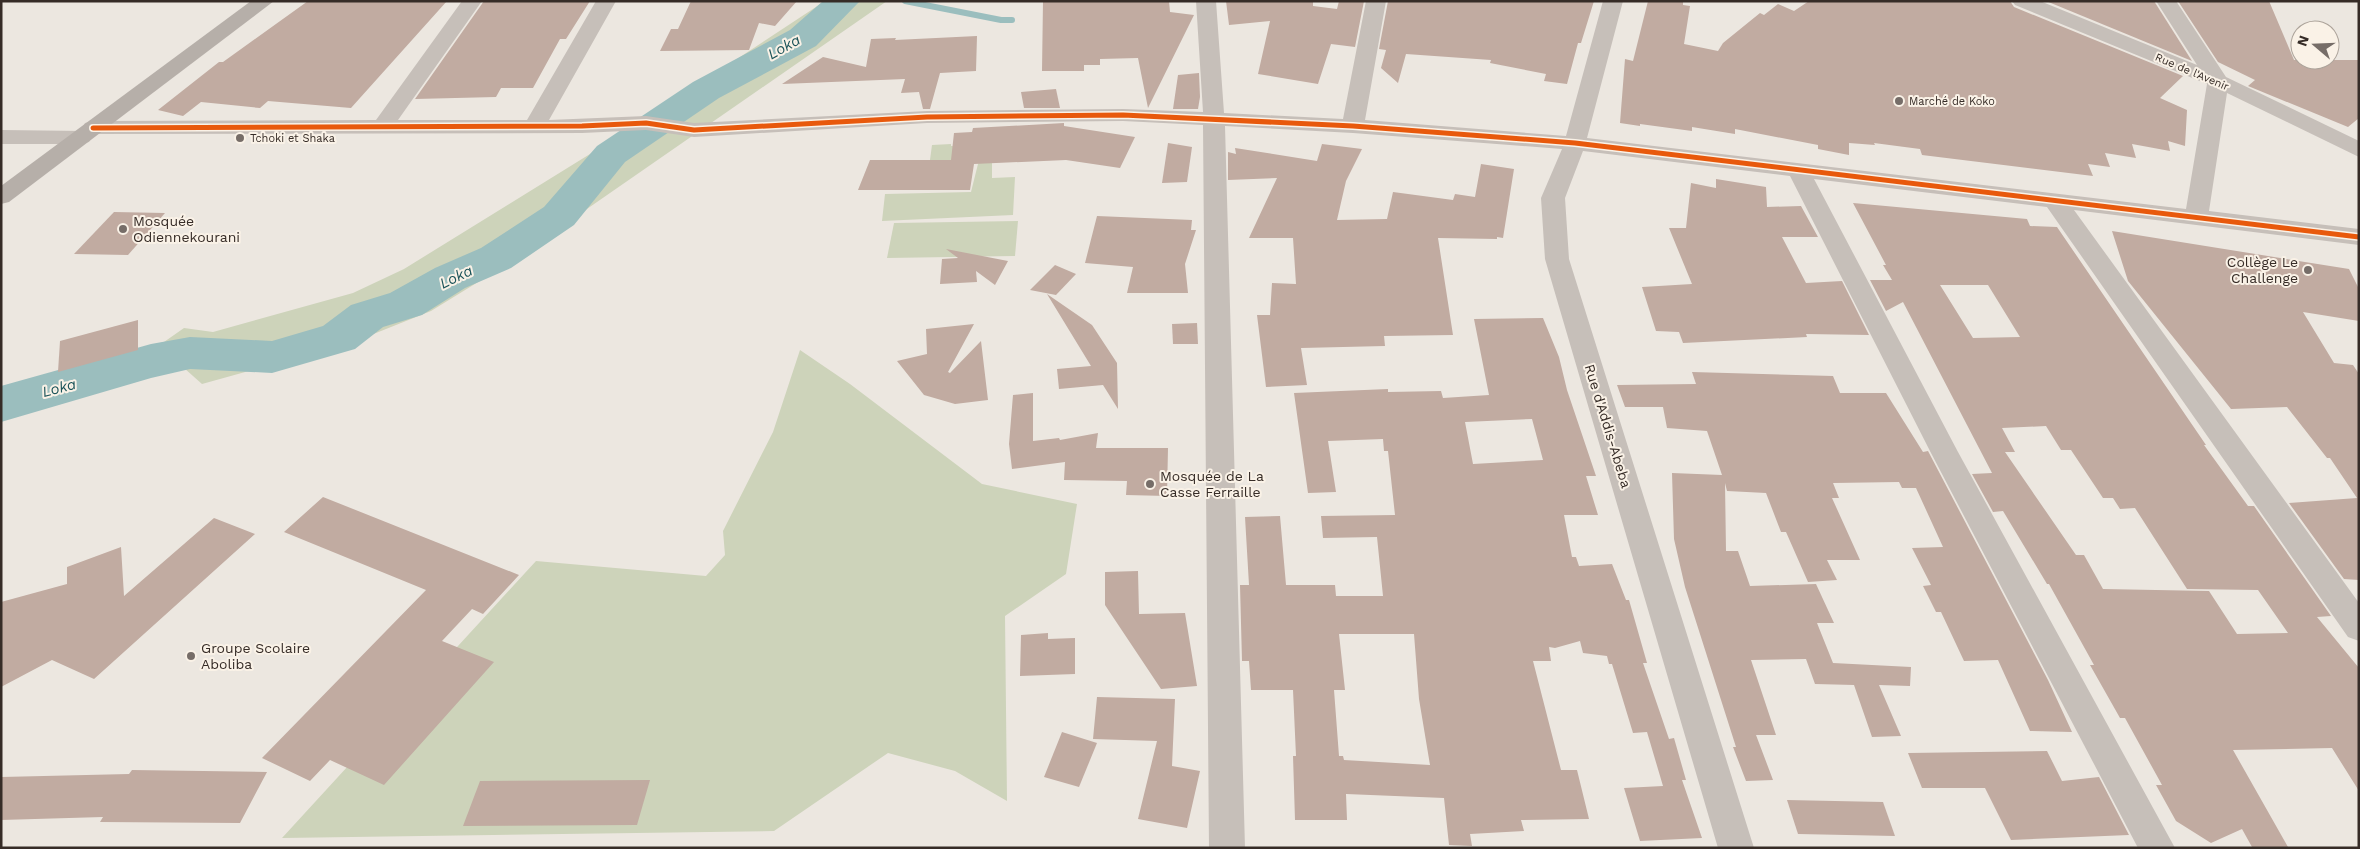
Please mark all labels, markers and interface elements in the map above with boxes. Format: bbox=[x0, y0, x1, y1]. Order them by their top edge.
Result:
north arrow bbox=[2290, 20, 2340, 70]
water label: Loka bbox=[765, 31, 803, 63]
text: N bbox=[2293, 33, 2312, 48]
street label: Rue de l'Avenir bbox=[2153, 51, 2231, 94]
marker: Marché de Koko bbox=[1893, 95, 1905, 107]
place label: Marché de Koko bbox=[1909, 95, 1995, 108]
marker: Tchoki et Shaka bbox=[234, 132, 246, 144]
place label: Tchoki et Shaka bbox=[250, 132, 335, 145]
place label: Mosquée Odiennekourani bbox=[133, 213, 240, 245]
marker: Mosquée Odiennekourani bbox=[117, 223, 129, 235]
place label: Collège Le Challenge bbox=[2227, 254, 2298, 286]
water label: Loka bbox=[437, 261, 475, 293]
marker: Collège Le Challenge bbox=[2302, 264, 2314, 276]
street label: Rue d'Addis-Abeba bbox=[1582, 362, 1634, 490]
water label: Loka bbox=[40, 375, 78, 401]
place label: Mosquée de La Casse Ferraille bbox=[1160, 468, 1264, 500]
marker: Mosquée de La Casse Ferraille bbox=[1144, 478, 1156, 490]
place label: Groupe Scolaire Aboliba bbox=[201, 640, 310, 672]
marker: Groupe Scolaire Aboliba bbox=[185, 650, 197, 662]

